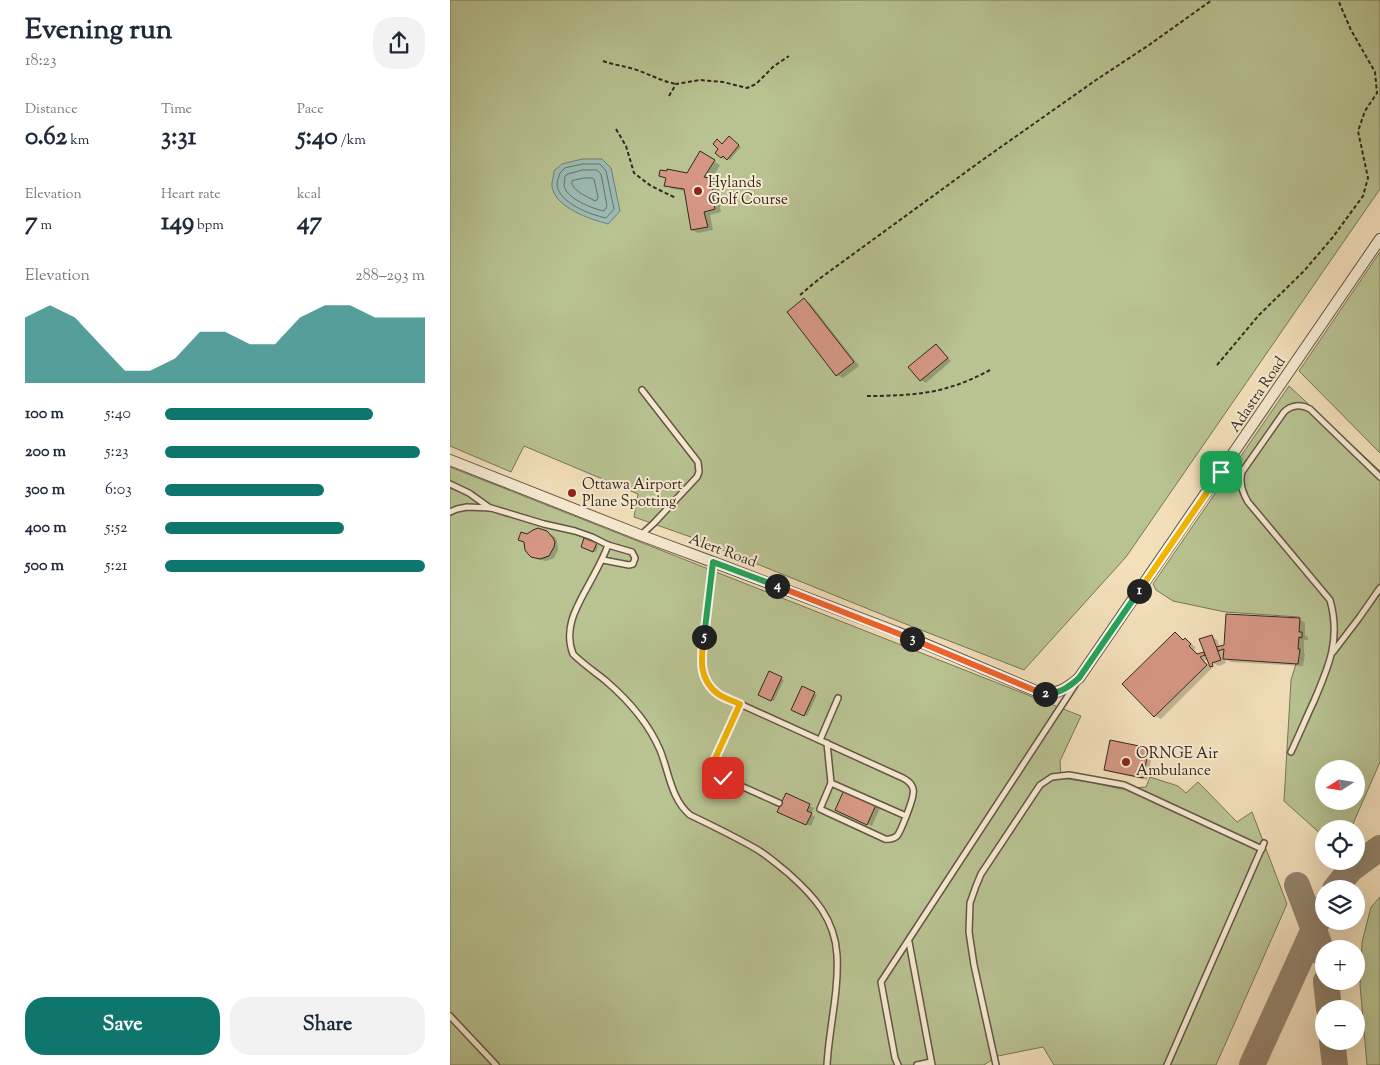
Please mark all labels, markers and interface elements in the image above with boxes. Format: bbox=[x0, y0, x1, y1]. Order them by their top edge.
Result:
text: Evening run bbox=[25, 11, 172, 51]
button: share bbox=[373, 17, 425, 69]
text: 18:23 bbox=[25, 50, 57, 73]
text: Distance bbox=[25, 100, 78, 120]
text: Time bbox=[161, 100, 192, 120]
text: Pace bbox=[297, 100, 324, 120]
text: 0.62 bbox=[25, 120, 67, 156]
text: 3:31 bbox=[161, 120, 196, 156]
text: 5:40 bbox=[297, 120, 338, 156]
text: km bbox=[67, 131, 89, 151]
text: /km bbox=[338, 131, 366, 151]
place label: Hylands Golf Course bbox=[708, 173, 788, 211]
text: Elevation bbox=[25, 185, 82, 205]
text: Heart rate bbox=[161, 185, 221, 205]
text: kcal bbox=[297, 185, 321, 205]
marker: Hylands Golf Course bbox=[692, 185, 704, 197]
text: 7 bbox=[25, 205, 38, 241]
text: 149 bbox=[161, 205, 194, 241]
text: 47 bbox=[297, 205, 322, 241]
text: m bbox=[38, 216, 52, 236]
text: bpm bbox=[194, 216, 224, 236]
text: Elevation bbox=[25, 265, 90, 288]
text: 288–293 m bbox=[355, 265, 425, 288]
street label: Adastra Road bbox=[1225, 352, 1292, 437]
text: 100 m bbox=[25, 403, 64, 426]
text: 5:40 bbox=[105, 403, 131, 426]
text: 200 m bbox=[25, 441, 66, 464]
text: 5:23 bbox=[105, 441, 129, 464]
pin bbox=[1200, 451, 1242, 493]
icon: arrive bbox=[1207, 458, 1235, 486]
place label: Ottawa Airport Plane Spotting bbox=[582, 475, 682, 513]
text: 300 m bbox=[25, 479, 65, 502]
text: 6:03 bbox=[105, 479, 132, 502]
marker: Ottawa Airport Plane Spotting bbox=[566, 487, 578, 499]
text: 400 m bbox=[25, 517, 67, 540]
text: 5:52 bbox=[105, 517, 128, 540]
street label: Alert Road bbox=[686, 529, 760, 574]
text: 500 m bbox=[25, 555, 64, 578]
text: 5:21 bbox=[105, 555, 128, 578]
pin: 4 bbox=[764, 574, 790, 598]
text: 4 bbox=[774, 576, 781, 596]
pin: 1 bbox=[1126, 578, 1152, 604]
text: 1 bbox=[1137, 581, 1142, 601]
pin: 5 bbox=[692, 624, 716, 650]
pin: 3 bbox=[900, 626, 924, 652]
text: 5 bbox=[702, 627, 707, 647]
text: 3 bbox=[910, 629, 915, 649]
pin: 2 bbox=[1032, 682, 1058, 706]
text: 2 bbox=[1042, 684, 1049, 704]
place label: ORNGE Air Ambulance bbox=[1136, 744, 1218, 782]
marker: ORNGE Air Ambulance bbox=[1120, 756, 1132, 768]
pin bbox=[702, 757, 744, 799]
north arrow bbox=[1315, 760, 1365, 810]
map controls bbox=[1315, 760, 1365, 1050]
icon: check bbox=[709, 764, 737, 792]
button: locate bbox=[1315, 820, 1365, 870]
button: layers bbox=[1315, 880, 1365, 930]
button: + bbox=[1315, 940, 1365, 990]
button: Save bbox=[25, 997, 220, 1055]
button: Share bbox=[230, 997, 425, 1055]
button: − bbox=[1315, 1000, 1365, 1050]

